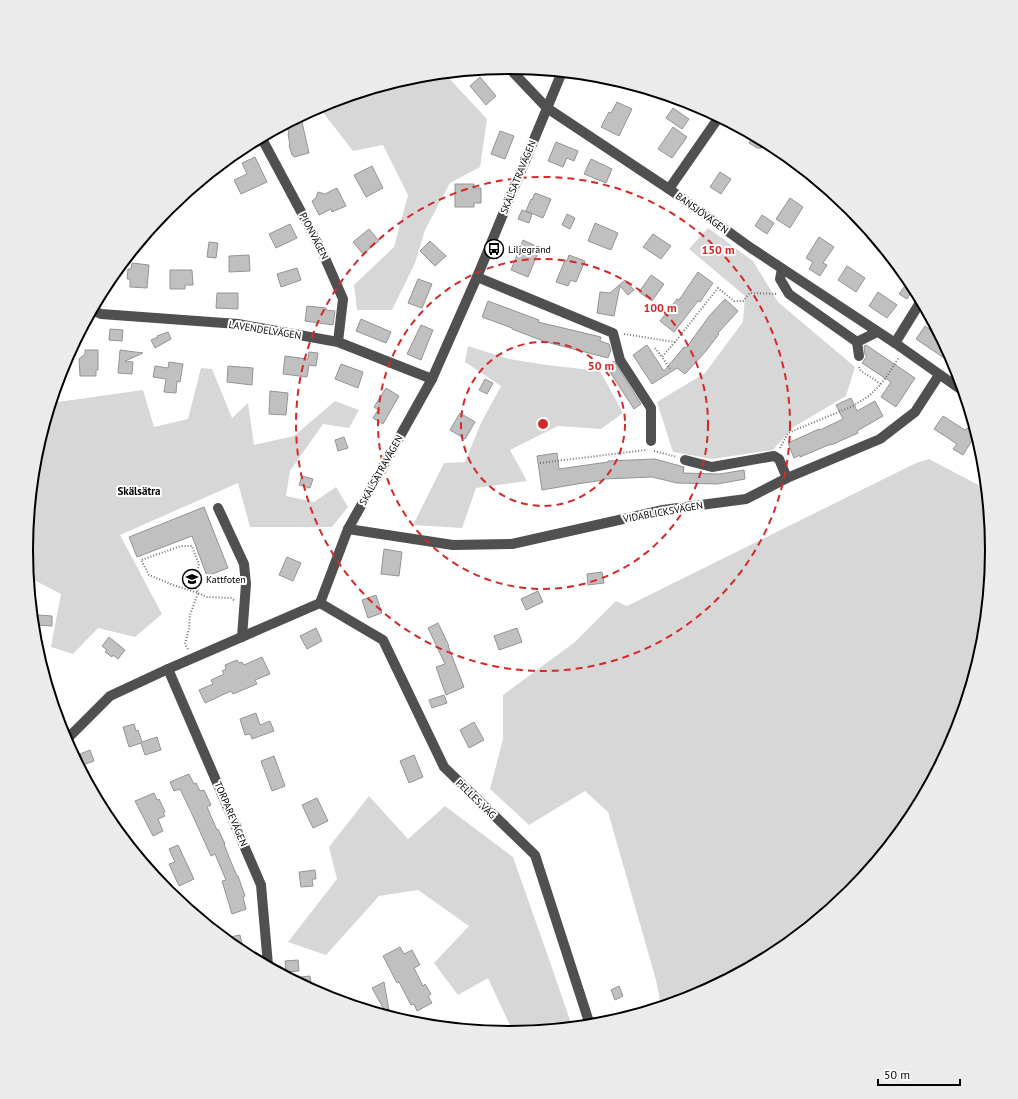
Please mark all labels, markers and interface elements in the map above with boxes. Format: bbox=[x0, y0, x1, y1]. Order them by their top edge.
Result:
street label: SKÄLSÄTRAVÄGEN bbox=[497, 138, 539, 216]
street label: BANSJÖVÄGEN bbox=[673, 189, 731, 237]
street label: PIONVÄGEN bbox=[297, 210, 331, 262]
bus stop icon: Liljegränd bbox=[483, 238, 505, 260]
text: 150 m bbox=[701, 242, 735, 257]
place label: Liljegränd bbox=[508, 243, 551, 256]
text: 100 m bbox=[643, 300, 677, 315]
street label: LAVENDELVÄGEN bbox=[228, 318, 302, 342]
text: 50 m bbox=[588, 358, 614, 373]
centre of rings bbox=[536, 417, 550, 431]
street label: SKÄLSÄTRAVÄGEN bbox=[356, 433, 406, 507]
district label: Skälsätra bbox=[117, 484, 161, 498]
street label: VIDABLICKSVÄGEN bbox=[621, 499, 704, 526]
school or university icon: Kattfoten bbox=[181, 568, 203, 590]
place label: Kattfoten bbox=[206, 573, 246, 586]
street label: PELLES VÄG bbox=[453, 777, 499, 821]
street label: TORPAREVÄGEN bbox=[212, 780, 250, 848]
scale bar bbox=[878, 1061, 960, 1087]
text: 50 m bbox=[884, 1067, 910, 1082]

